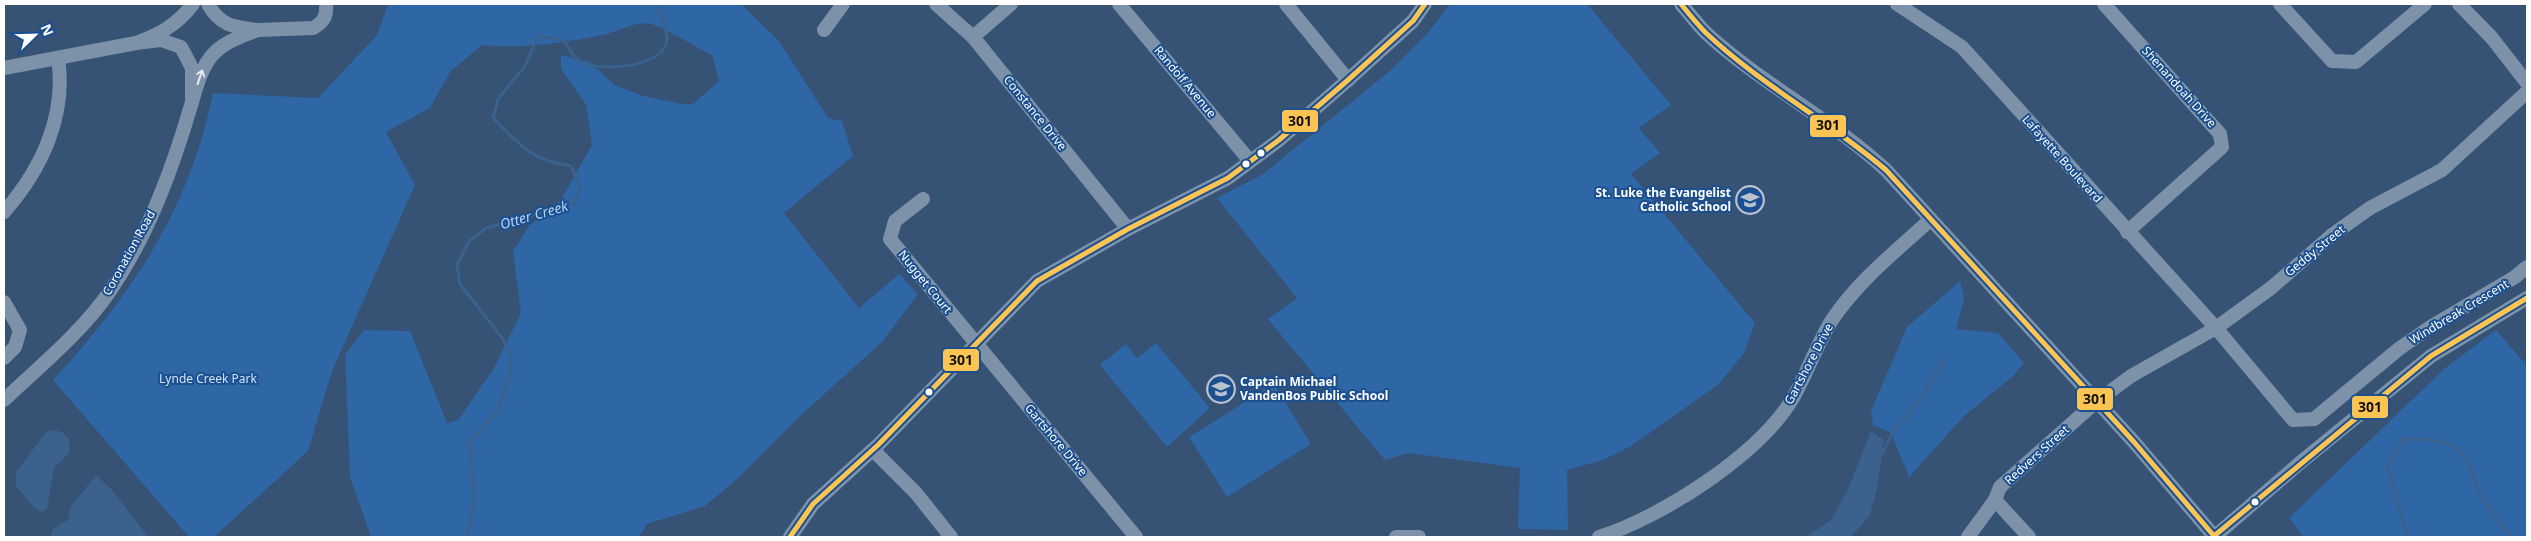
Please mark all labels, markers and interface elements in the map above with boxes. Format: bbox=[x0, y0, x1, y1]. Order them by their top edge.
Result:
north arrow bbox=[10, 10, 60, 60]
text: N bbox=[36, 21, 58, 39]
street label: Randolf Avenue bbox=[1150, 42, 1221, 121]
street label: Shenandoah Drive bbox=[2138, 42, 2221, 131]
one-way arrow bbox=[196, 70, 205, 85]
street label: Constance Drive bbox=[1000, 72, 1071, 154]
line badge: 301 bbox=[1281, 109, 1319, 133]
text: 301 bbox=[1288, 111, 1312, 130]
street label: Lafayette Boulevard bbox=[2018, 111, 2106, 206]
line badge: 301 bbox=[1809, 114, 1847, 138]
text: 301 bbox=[1816, 115, 1840, 134]
unlabelled marker bbox=[1256, 148, 1266, 158]
unlabelled marker bbox=[1241, 159, 1251, 169]
place label: St. Luke the Evangelist Catholic School bbox=[1595, 184, 1731, 215]
school or university icon: St. Luke the Evangelist Catholic School bbox=[1735, 185, 1765, 215]
water label: Otter Creek bbox=[498, 195, 571, 233]
street label: Coronation Road bbox=[98, 207, 159, 298]
street label: Geddy Street bbox=[2281, 221, 2349, 280]
street label: Nugget Court bbox=[895, 246, 957, 317]
street label: Windbreak Crescent bbox=[2406, 275, 2512, 348]
street label: Gartshore Drive bbox=[1780, 320, 1837, 407]
line badge: 301 bbox=[942, 348, 980, 372]
text: 301 bbox=[949, 350, 973, 369]
park label: Lynde Creek Park bbox=[159, 370, 257, 387]
place label: Captain Michael VandenBos Public School bbox=[1240, 373, 1388, 404]
school or university icon: Captain Michael VandenBos Public School bbox=[1206, 374, 1236, 404]
unlabelled marker bbox=[924, 387, 934, 397]
line badge: 301 bbox=[2076, 387, 2114, 411]
text: 301 bbox=[2083, 389, 2107, 408]
line badge: 301 bbox=[2351, 395, 2389, 419]
text: 301 bbox=[2358, 397, 2382, 416]
street label: Gartshore Drive bbox=[1021, 400, 1092, 480]
street label: Redvers Street bbox=[2001, 420, 2073, 488]
unlabelled marker bbox=[2250, 497, 2260, 507]

